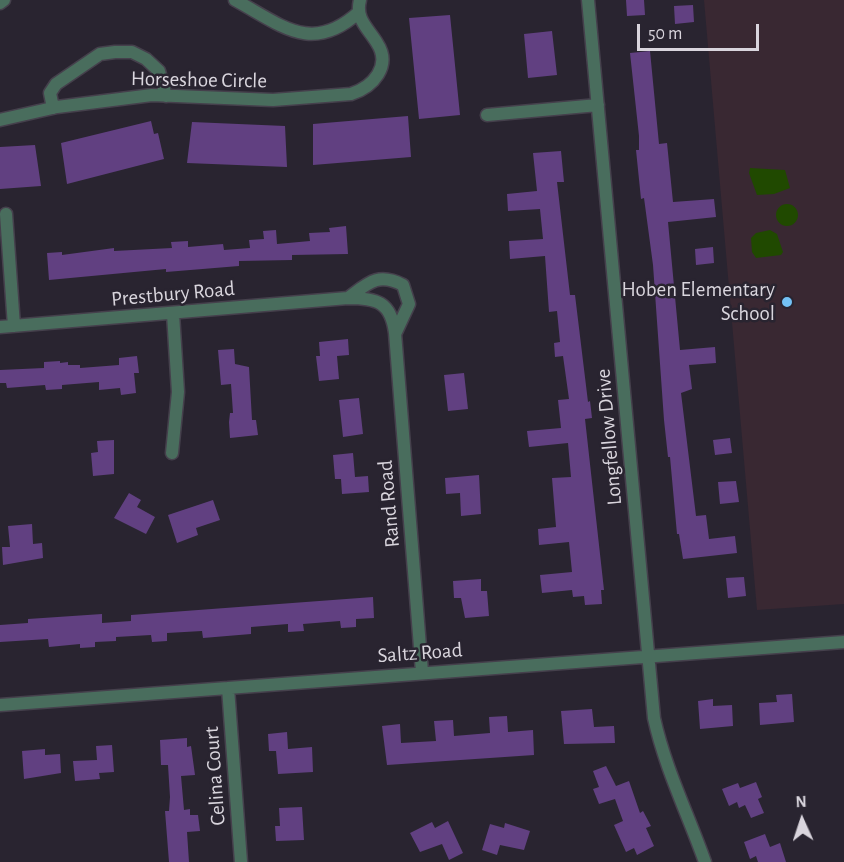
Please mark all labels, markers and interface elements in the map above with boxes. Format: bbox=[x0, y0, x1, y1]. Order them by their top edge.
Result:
scale bar bbox=[640, 12, 762, 50]
text: 50 m bbox=[648, 25, 682, 43]
street label: Horseshoe Circle bbox=[131, 66, 267, 94]
street label: Prestbury Road bbox=[110, 276, 236, 312]
place label: Hoben Elementary School bbox=[621, 277, 775, 327]
marker: Hoben Elementary School bbox=[780, 295, 794, 309]
street label: Longfellow Drive bbox=[590, 368, 628, 506]
street label: Rand Road bbox=[373, 459, 405, 549]
street label: Saltz Road bbox=[377, 637, 463, 669]
street label: Celina Court bbox=[199, 726, 231, 826]
north arrow bbox=[772, 790, 832, 850]
text: N bbox=[795, 794, 807, 810]

